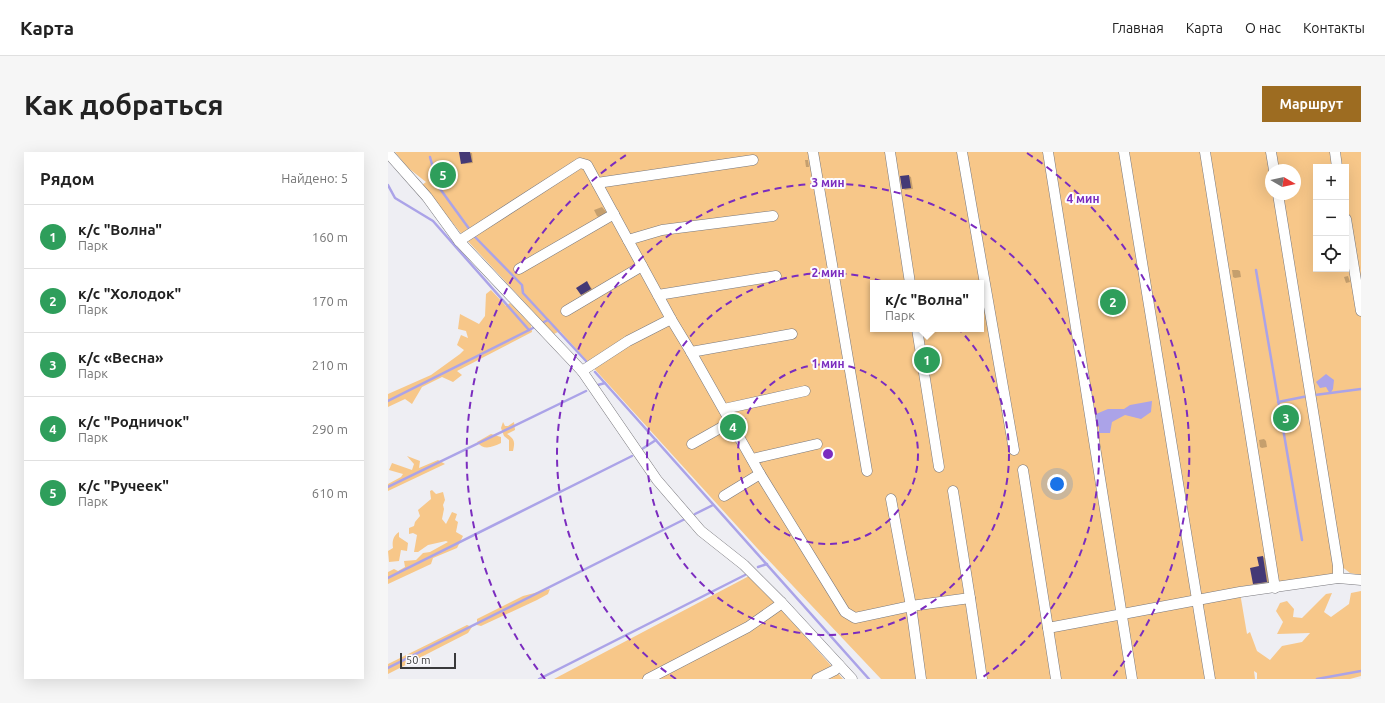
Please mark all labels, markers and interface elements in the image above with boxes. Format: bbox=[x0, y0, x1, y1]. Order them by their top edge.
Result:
text: Карта bbox=[20, 17, 74, 39]
text: Главная bbox=[1112, 20, 1164, 36]
text: Карта bbox=[1186, 20, 1223, 36]
text: О нас bbox=[1245, 20, 1281, 36]
text: Контакты bbox=[1303, 20, 1365, 36]
button: Маршрут bbox=[1262, 86, 1361, 122]
text: Как добраться bbox=[24, 89, 223, 120]
pin: 5 bbox=[430, 160, 456, 190]
north arrow bbox=[1265, 164, 1301, 200]
map controls bbox=[1313, 164, 1349, 272]
button: + bbox=[1313, 164, 1349, 200]
text: Рядом bbox=[40, 169, 95, 188]
text: Найдено: 5 bbox=[281, 171, 348, 185]
text: 3 мин bbox=[811, 176, 845, 189]
text: 4 мин bbox=[1066, 192, 1100, 205]
button: − bbox=[1313, 200, 1349, 236]
text: к/с "Волна" bbox=[78, 221, 162, 238]
text: 1 bbox=[49, 230, 57, 244]
text: 160 m bbox=[312, 230, 348, 244]
button: locate bbox=[1313, 236, 1349, 272]
text: Парк bbox=[78, 238, 108, 252]
text: 2 мин bbox=[811, 266, 845, 279]
popup bbox=[870, 280, 984, 332]
text: к/с "Холодок" bbox=[78, 285, 181, 302]
pin: 2 bbox=[1100, 287, 1126, 317]
text: к/с "Волна" bbox=[885, 291, 969, 308]
text: 2 bbox=[49, 294, 57, 308]
text: 170 m bbox=[312, 294, 348, 308]
text: Парк bbox=[78, 302, 108, 316]
text: Парк bbox=[885, 308, 915, 322]
pin: 1 bbox=[914, 345, 940, 375]
text: к/с «Весна» bbox=[78, 349, 164, 366]
text: 1 мин bbox=[811, 357, 845, 370]
text: 3 bbox=[49, 358, 57, 372]
text: 210 m bbox=[312, 358, 348, 372]
text: Парк bbox=[78, 366, 108, 380]
pin: 3 bbox=[1273, 403, 1299, 433]
pin: 4 bbox=[720, 412, 746, 442]
text: к/с "Родничок" bbox=[78, 413, 189, 430]
text: 4 bbox=[49, 422, 57, 436]
text: 290 m bbox=[312, 422, 348, 436]
text: Парк bbox=[78, 430, 108, 444]
centre of rings bbox=[821, 447, 835, 461]
your location bbox=[1047, 474, 1067, 494]
text: к/с "Ручеек" bbox=[78, 477, 169, 494]
text: 5 bbox=[49, 486, 57, 500]
text: 610 m bbox=[312, 486, 348, 500]
text: Парк bbox=[78, 494, 108, 508]
scale bar bbox=[400, 651, 456, 670]
text: 50 m bbox=[406, 654, 430, 666]

